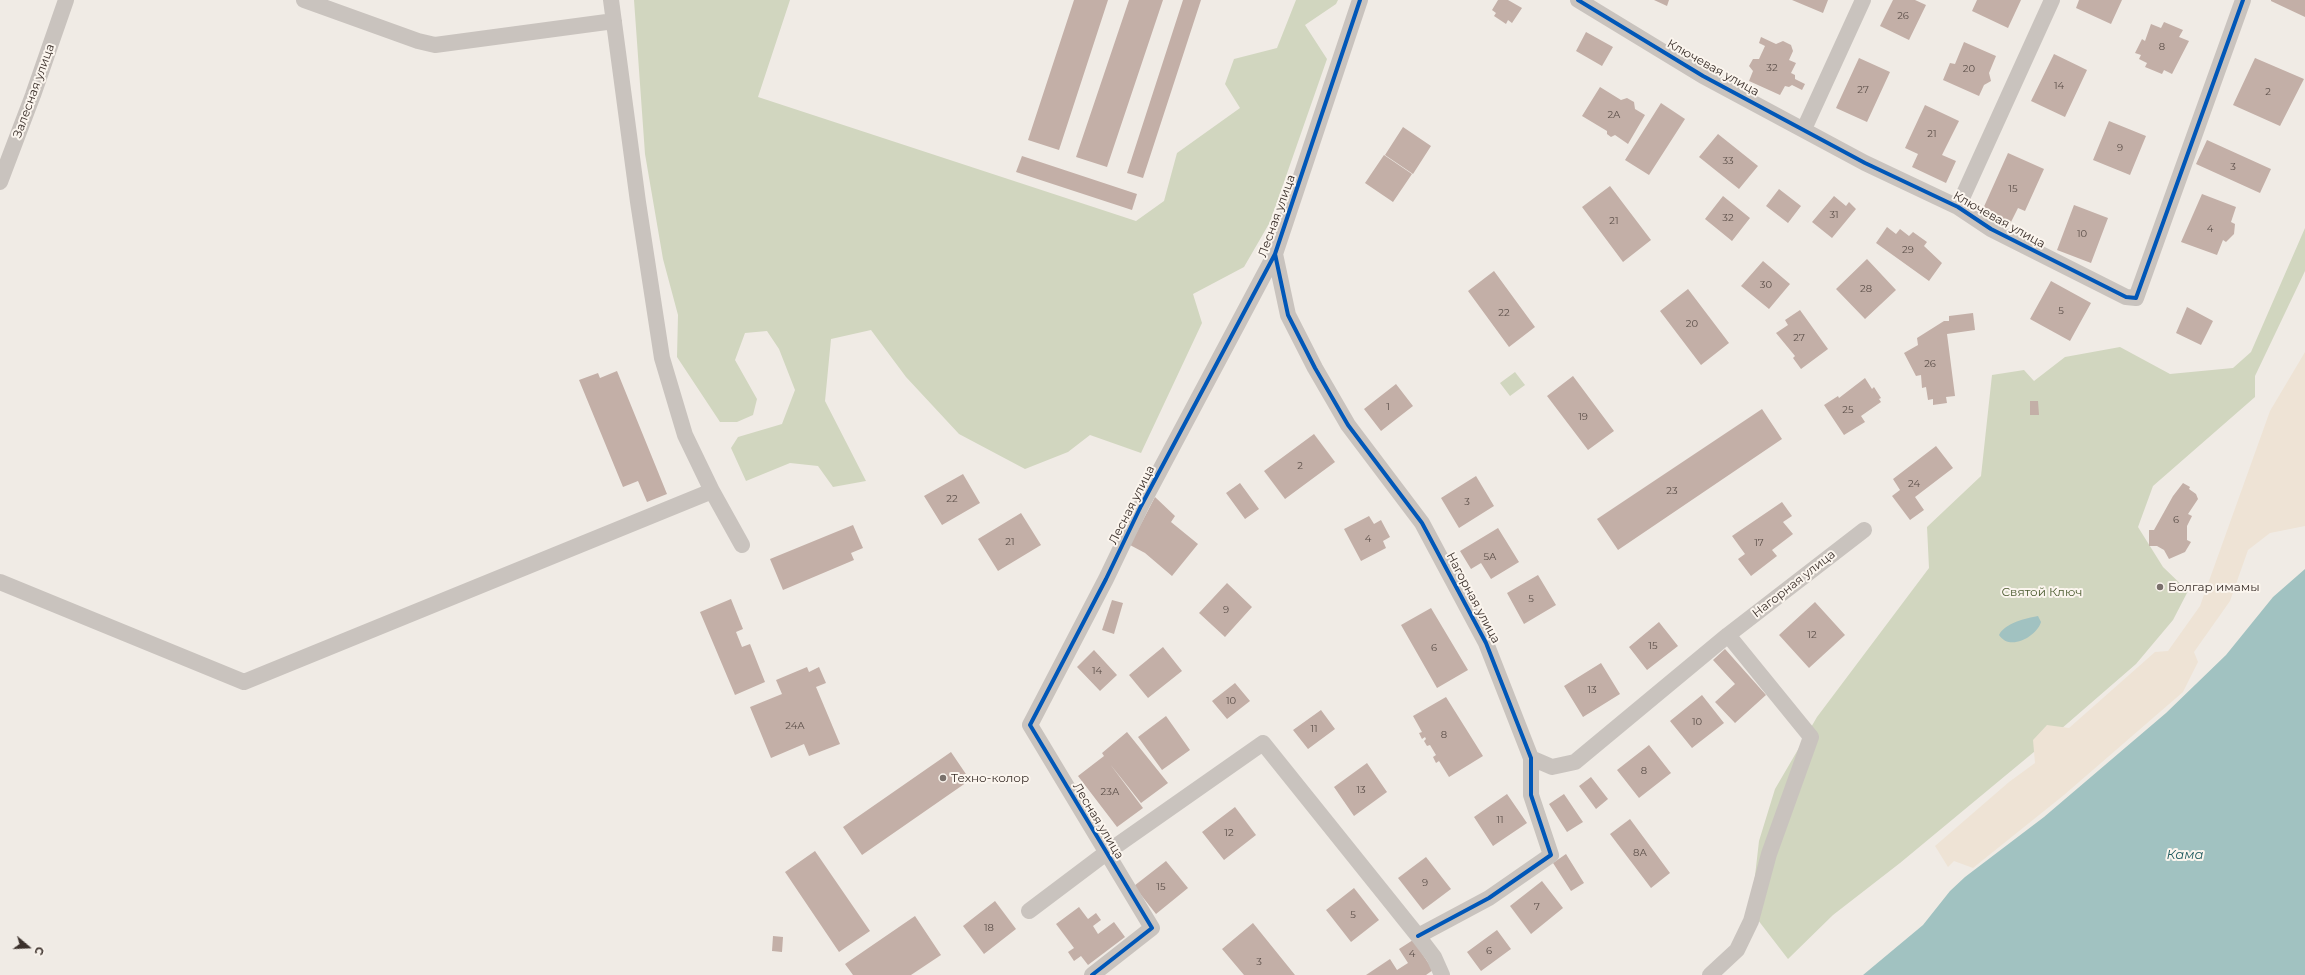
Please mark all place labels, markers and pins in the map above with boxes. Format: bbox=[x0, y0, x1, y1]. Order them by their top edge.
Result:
place label: Болгар имамы bbox=[2168, 580, 2260, 594]
marker: Болгар имамы bbox=[2155, 582, 2165, 592]
place label: Техно-колор bbox=[951, 771, 1029, 785]
marker: Техно-колор bbox=[938, 773, 948, 783]

